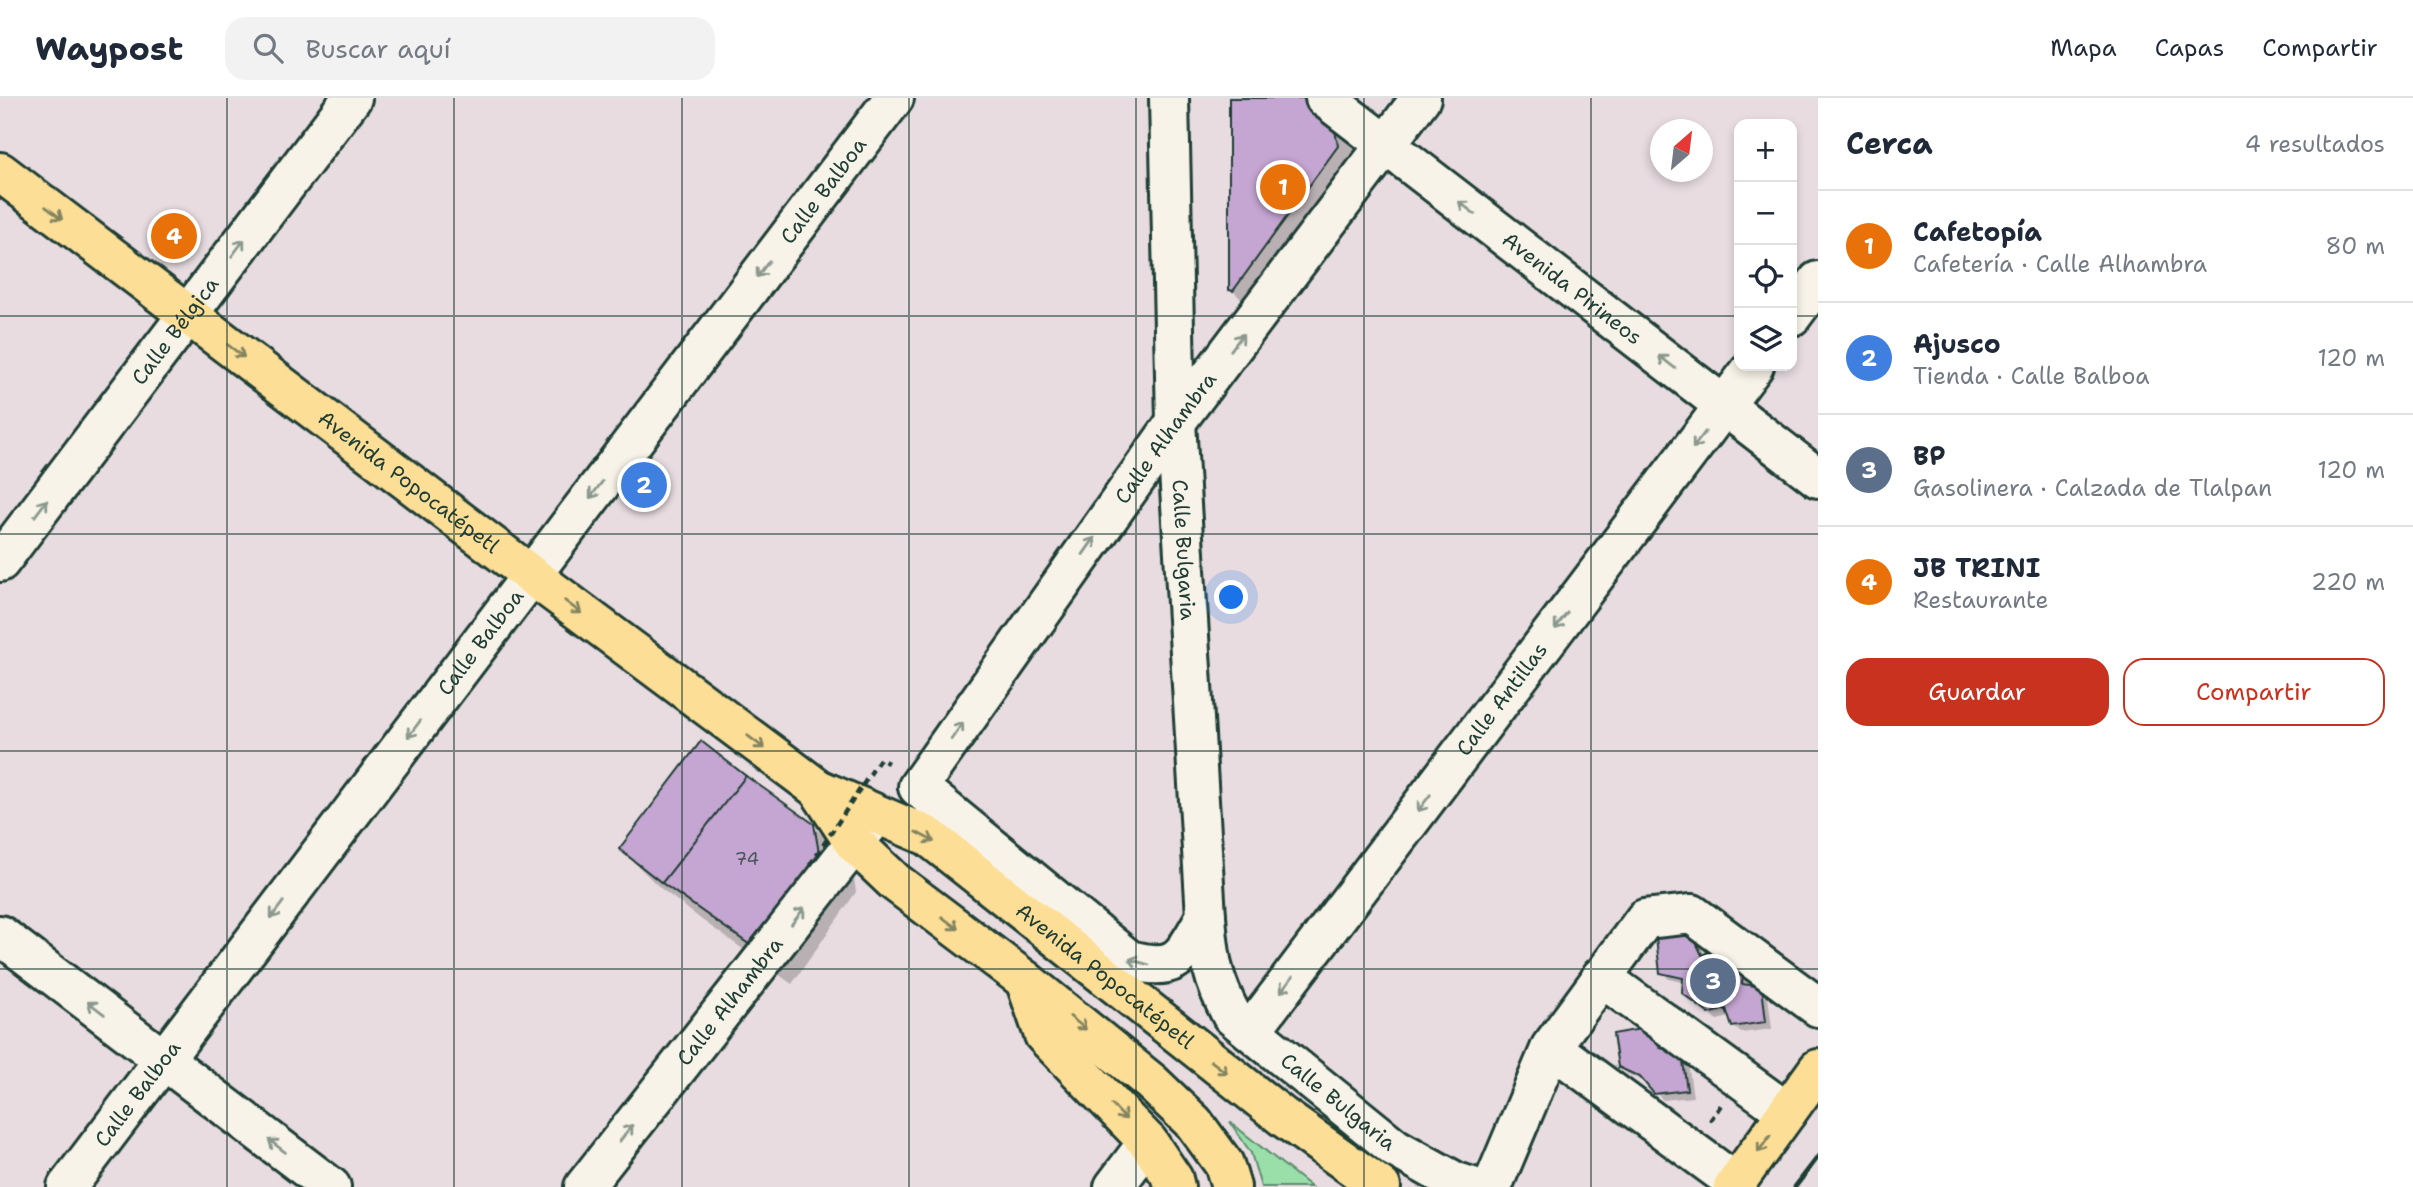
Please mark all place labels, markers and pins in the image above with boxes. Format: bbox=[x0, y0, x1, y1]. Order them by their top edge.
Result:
pin: 1 bbox=[1260, 161, 1306, 213]
pin: 4 bbox=[151, 210, 197, 262]
pin: 2 bbox=[621, 459, 667, 511]
pin: 3 bbox=[1690, 955, 1736, 1007]

